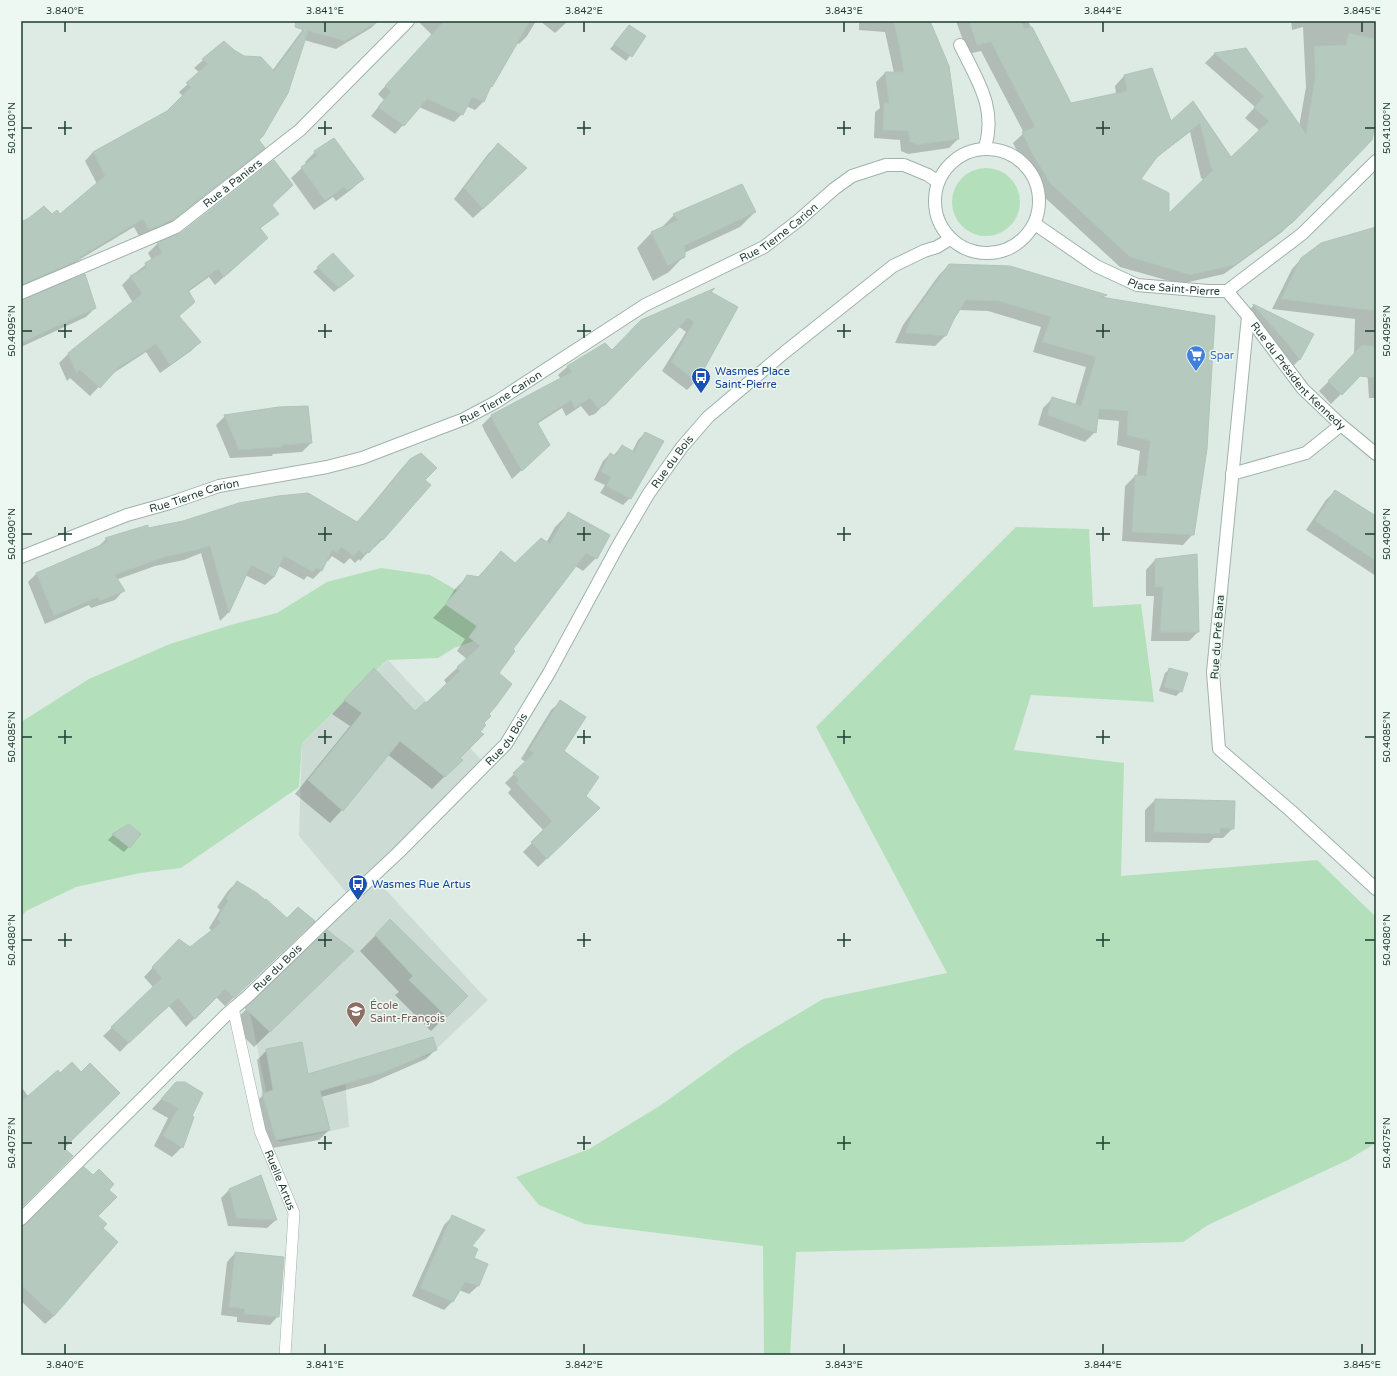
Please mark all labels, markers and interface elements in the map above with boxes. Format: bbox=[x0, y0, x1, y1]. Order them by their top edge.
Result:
text: 3.840°E bbox=[46, 5, 84, 17]
text: 3.841°E bbox=[306, 5, 344, 17]
text: 3.842°E bbox=[565, 5, 603, 17]
text: 3.843°E bbox=[825, 5, 863, 17]
text: 3.844°E bbox=[1084, 5, 1122, 17]
text: 3.845°E bbox=[1343, 5, 1381, 17]
text: 50.4100°N bbox=[6, 102, 18, 154]
text: 50.4100°N bbox=[1381, 102, 1393, 154]
street label: Rue à Paniers bbox=[201, 156, 265, 210]
street label: Rue Tierne Carion bbox=[737, 201, 821, 265]
street label: Place Saint-Pierre bbox=[1125, 275, 1220, 298]
text: 50.4095°N bbox=[6, 305, 18, 357]
text: 50.4095°N bbox=[1381, 305, 1393, 357]
street label: Rue du Président Kennedy bbox=[1248, 320, 1348, 433]
supermarket icon: Spar bbox=[1185, 344, 1207, 372]
place label: Spar bbox=[1210, 349, 1235, 362]
place label: Wasmes Place Saint-Pierre bbox=[715, 365, 790, 391]
bus stop icon: Wasmes Place Saint-Pierre bbox=[690, 366, 712, 394]
street label: Rue Tierne Carion bbox=[458, 368, 544, 427]
street label: Rue du Bois bbox=[649, 433, 696, 491]
street label: Rue Tierne Carion bbox=[148, 477, 240, 515]
text: 50.4090°N bbox=[6, 508, 18, 560]
text: 50.4090°N bbox=[1381, 508, 1393, 560]
street label: Rue du Pré Bara bbox=[1208, 594, 1227, 680]
text: 50.4085°N bbox=[6, 711, 18, 763]
street label: Rue du Bois bbox=[483, 711, 530, 768]
text: 50.4085°N bbox=[1381, 711, 1393, 763]
bus stop icon: Wasmes Rue Artus bbox=[347, 873, 369, 901]
place label: Wasmes Rue Artus bbox=[372, 878, 471, 891]
text: 50.4080°N bbox=[6, 914, 18, 966]
text: 50.4080°N bbox=[1381, 914, 1393, 966]
street label: Rue du Bois bbox=[251, 942, 305, 994]
place label: École Saint-François bbox=[370, 998, 445, 1025]
school or university icon: École Saint-François bbox=[345, 1000, 367, 1028]
text: 50.4075°N bbox=[6, 1117, 18, 1169]
text: 50.4075°N bbox=[1381, 1117, 1393, 1169]
street label: Ruelle Artus bbox=[262, 1148, 298, 1212]
text: 3.840°E bbox=[46, 1359, 84, 1371]
text: 3.841°E bbox=[306, 1359, 344, 1371]
text: 3.842°E bbox=[565, 1359, 603, 1371]
text: 3.843°E bbox=[825, 1359, 863, 1371]
text: 3.844°E bbox=[1084, 1359, 1122, 1371]
text: 3.845°E bbox=[1343, 1359, 1381, 1371]

